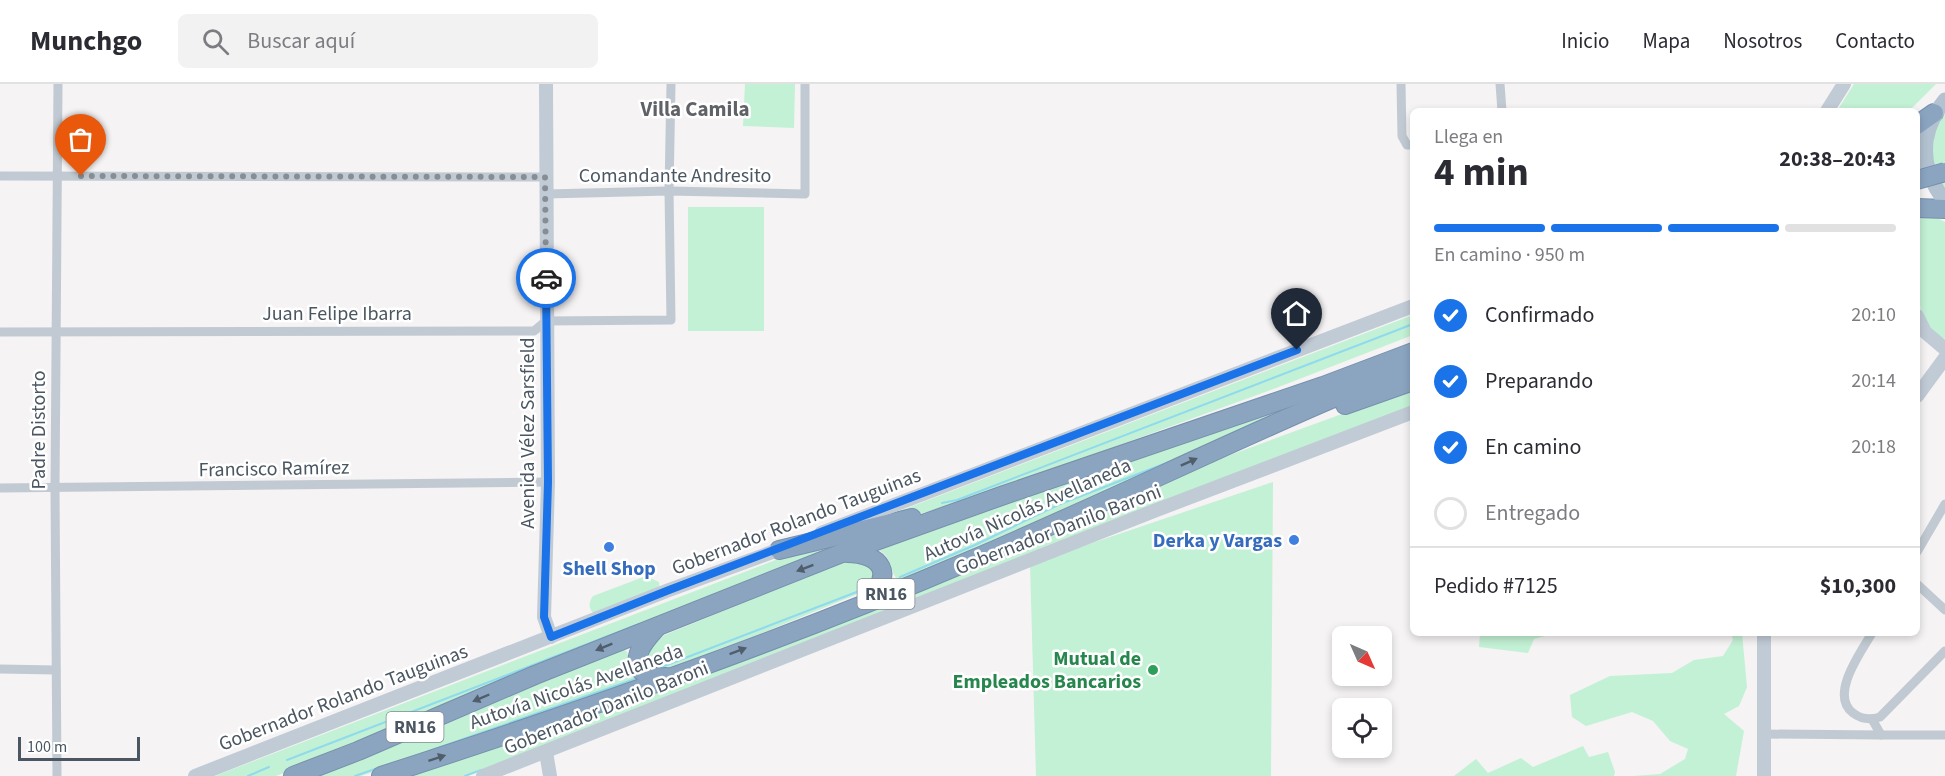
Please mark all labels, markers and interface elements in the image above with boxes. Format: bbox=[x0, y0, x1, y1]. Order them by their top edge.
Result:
search box bbox=[178, 14, 598, 68]
text: Munchgo bbox=[30, 21, 142, 61]
icon: search bbox=[199, 25, 232, 58]
text: Buscar aquí bbox=[247, 25, 355, 57]
text: Inicio bbox=[1561, 26, 1609, 56]
text: Mapa bbox=[1642, 26, 1690, 56]
text: Nosotros bbox=[1723, 26, 1802, 56]
text: Contacto bbox=[1835, 26, 1915, 56]
district label: Villa Camila bbox=[640, 94, 749, 124]
pin bbox=[55, 114, 106, 176]
icon: bag bbox=[64, 123, 97, 156]
text: Llega en bbox=[1434, 123, 1503, 151]
text: 20:38–20:43 bbox=[1779, 143, 1896, 175]
text: 4 min bbox=[1434, 145, 1529, 201]
street label: Comandante Andresito bbox=[579, 162, 771, 190]
text: En camino · 950 m bbox=[1434, 241, 1585, 269]
courier bbox=[516, 248, 576, 308]
icon: car bbox=[530, 262, 563, 295]
pin bbox=[1271, 288, 1322, 350]
icon: home bbox=[1280, 297, 1313, 330]
icon: check bbox=[1434, 299, 1467, 332]
text: Confirmado bbox=[1485, 299, 1594, 331]
street label: Juan Felipe Ibarra bbox=[262, 300, 412, 328]
text: 20:10 bbox=[1851, 301, 1896, 329]
street label: Avenida Vélez Sarsfield bbox=[514, 337, 542, 529]
icon: check bbox=[1434, 365, 1467, 398]
text: Preparando bbox=[1485, 365, 1593, 397]
text: 20:14 bbox=[1851, 367, 1896, 395]
street label: Padre Distorto bbox=[25, 370, 53, 490]
icon: check bbox=[1434, 431, 1467, 464]
text: En camino bbox=[1485, 431, 1582, 463]
text: 20:18 bbox=[1851, 433, 1896, 461]
street label: Autovía Nicolás Avellaneda bbox=[919, 451, 1136, 568]
street label: Francisco Ramírez bbox=[198, 454, 350, 484]
one-way arrow bbox=[1180, 457, 1198, 466]
street label: Gobernador Rolando Tauguinas bbox=[668, 461, 925, 582]
street label: Gobernador Danilo Baroni bbox=[951, 478, 1165, 582]
text: Entregado bbox=[1485, 497, 1580, 529]
place label: Derka y Vargas bbox=[1153, 527, 1282, 555]
marker: Derka y Vargas bbox=[1287, 533, 1301, 547]
marker: Shell Shop bbox=[602, 540, 616, 554]
place label: Shell Shop bbox=[562, 555, 656, 583]
one-way arrow bbox=[796, 564, 814, 573]
text: Pedido #7125 bbox=[1434, 570, 1558, 602]
text: $10,300 bbox=[1820, 570, 1896, 602]
road number: RN16 bbox=[858, 579, 914, 609]
north arrow bbox=[1332, 626, 1392, 686]
map controls bbox=[1332, 626, 1392, 758]
street label: Gobernador Rolando Tauguinas bbox=[215, 637, 472, 758]
street label: Autovía Nicolás Avellaneda bbox=[466, 637, 687, 737]
one-way arrow bbox=[595, 643, 613, 653]
place label: Mutual de Empleados Bancarios bbox=[953, 645, 1141, 696]
one-way arrow bbox=[729, 646, 747, 656]
street label: Gobernador Danilo Baroni bbox=[500, 654, 713, 762]
marker: Mutual de Empleados Bancarios bbox=[1146, 663, 1160, 677]
one-way arrow bbox=[473, 694, 490, 703]
button: locate bbox=[1332, 698, 1392, 758]
road number: RN16 bbox=[386, 712, 444, 742]
scale bar bbox=[18, 734, 140, 762]
text: 100 m bbox=[27, 736, 67, 758]
one-way arrow bbox=[428, 753, 446, 762]

